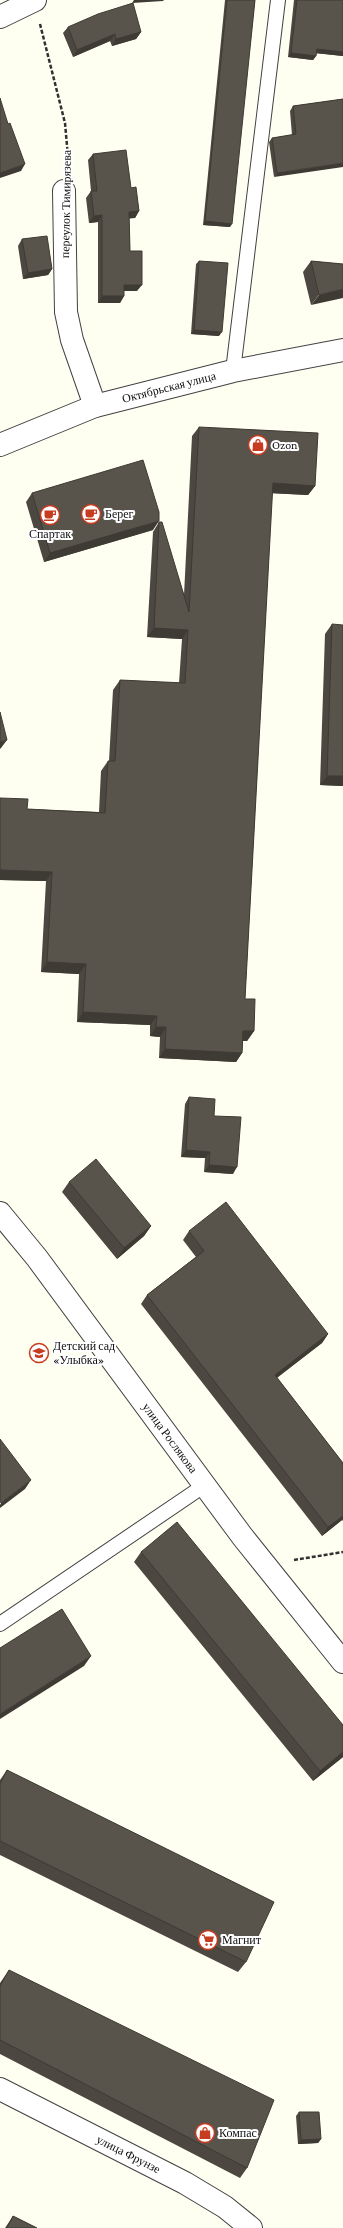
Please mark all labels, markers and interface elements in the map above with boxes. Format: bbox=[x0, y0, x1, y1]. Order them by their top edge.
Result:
street label: переулок Тимирязева bbox=[58, 149, 74, 258]
street label: Октябрьская улица bbox=[121, 368, 218, 406]
shop icon: Ozon bbox=[247, 434, 269, 456]
place label: Ozon bbox=[272, 438, 298, 452]
cafe icon: Берег bbox=[80, 503, 102, 525]
cafe icon: Спартак bbox=[39, 504, 61, 526]
place label: Берег bbox=[105, 507, 134, 521]
place label: Спартак bbox=[29, 527, 71, 541]
place label: Детский сад «Улыбка» bbox=[53, 1339, 115, 1367]
school or university icon: Детский сад «Улыбка» bbox=[28, 1342, 50, 1364]
street label: улица Рослякова bbox=[139, 1400, 201, 1476]
supermarket icon: Магнит bbox=[197, 1929, 219, 1951]
place label: Магнит bbox=[222, 1933, 262, 1947]
shop icon: Компас bbox=[194, 2122, 216, 2144]
place label: Компас bbox=[219, 2126, 257, 2140]
street label: улица Фрунзе bbox=[94, 2132, 163, 2176]

